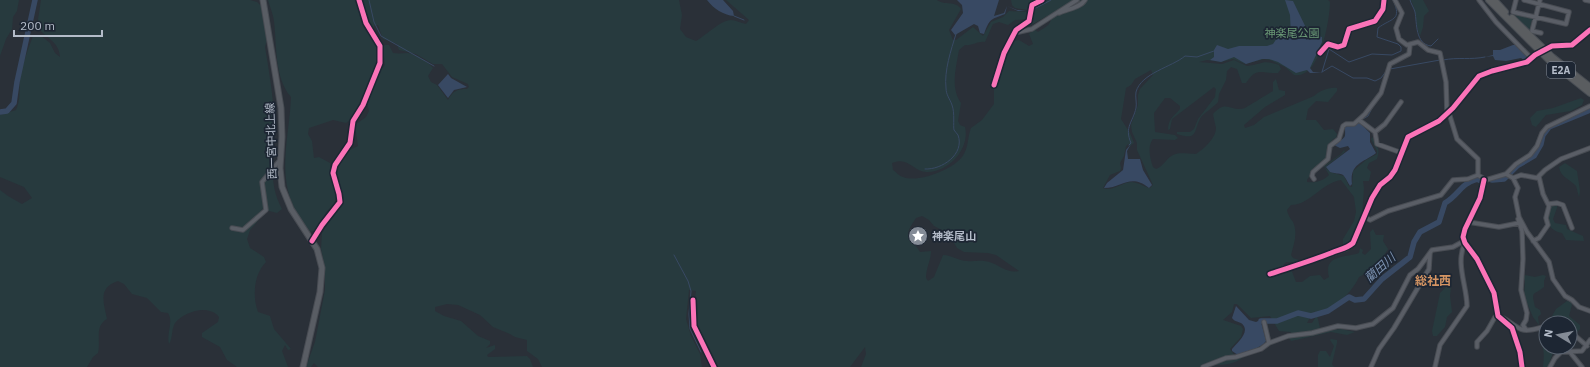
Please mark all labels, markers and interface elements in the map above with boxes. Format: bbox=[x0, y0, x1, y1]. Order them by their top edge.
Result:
scale bar bbox=[14, 12, 102, 38]
text: 200 m bbox=[20, 18, 55, 33]
park label: 神楽尾公園 bbox=[1265, 26, 1320, 40]
road number: E2A bbox=[1547, 62, 1575, 78]
street label: 西一宮中北上線 bbox=[263, 102, 279, 180]
place icon: 神楽尾山 bbox=[907, 225, 929, 247]
place label: 神楽尾山 bbox=[932, 229, 976, 243]
water label: 藺田川 bbox=[1361, 249, 1400, 285]
district label: 総社西 bbox=[1415, 273, 1451, 288]
north arrow bbox=[1538, 315, 1578, 355]
text: N bbox=[1541, 328, 1556, 338]

